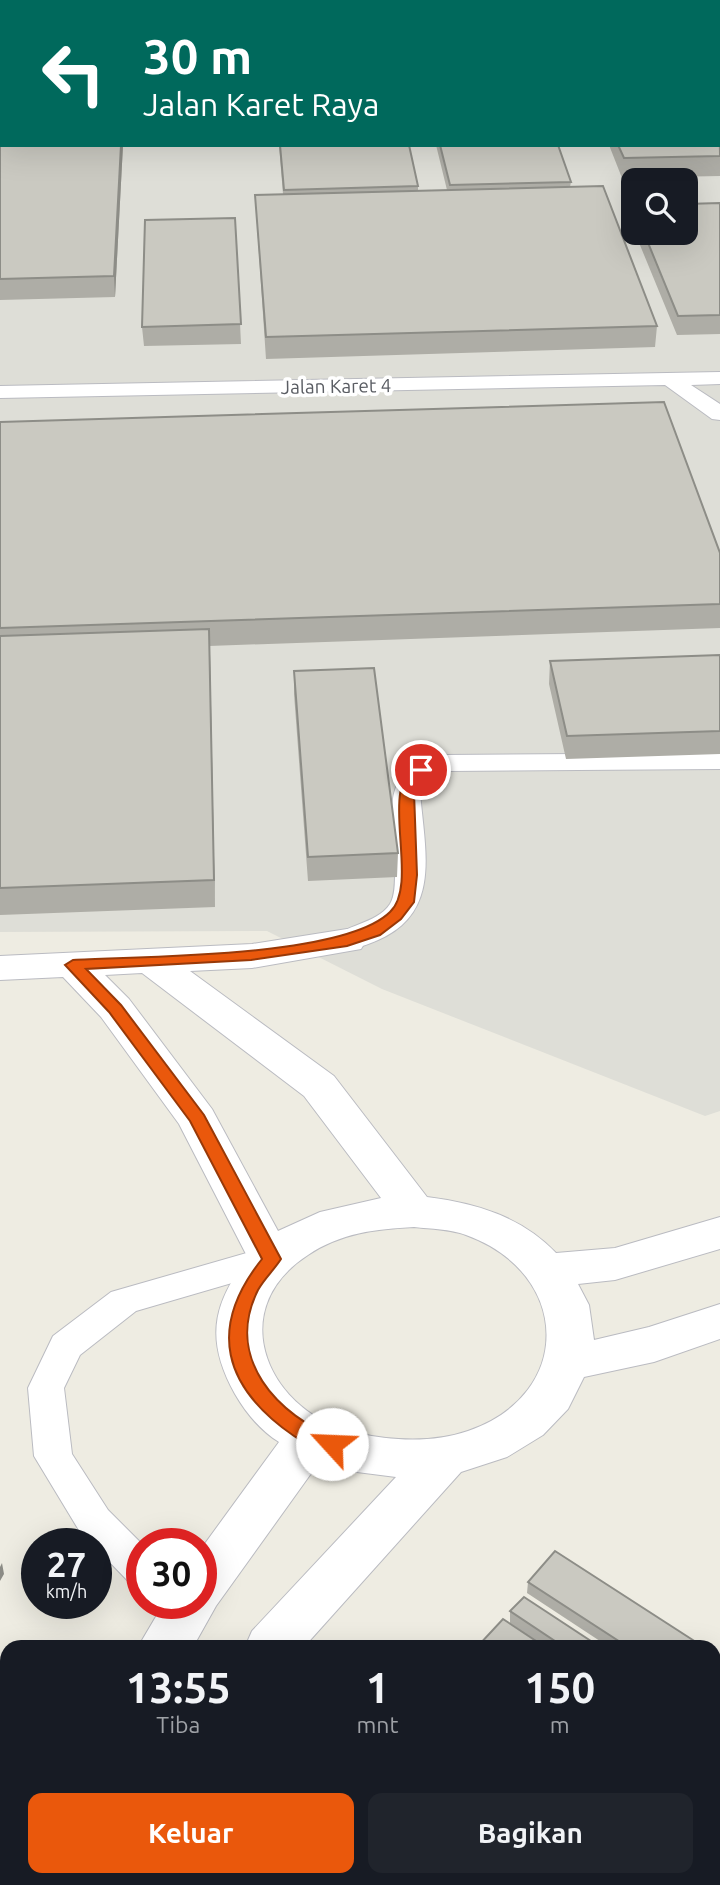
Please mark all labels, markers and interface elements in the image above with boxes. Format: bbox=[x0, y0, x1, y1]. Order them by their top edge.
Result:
icon: left bbox=[28, 28, 119, 119]
text: 30 m bbox=[143, 28, 252, 83]
text: Jalan Karet Raya bbox=[143, 86, 379, 122]
map controls bbox=[621, 168, 698, 245]
button: search bbox=[621, 168, 698, 245]
street label: Jalan Karet 4 bbox=[281, 374, 391, 398]
pin bbox=[391, 740, 451, 800]
icon: arrive bbox=[402, 751, 440, 789]
position arrow bbox=[295, 1407, 369, 1481]
speed limit sign: 30 bbox=[126, 1528, 217, 1619]
text: 27 bbox=[47, 1544, 86, 1584]
text: km/h bbox=[46, 1581, 87, 1601]
text: 13:55 bbox=[126, 1664, 231, 1711]
text: 1 bbox=[366, 1664, 389, 1711]
text: 150 bbox=[524, 1664, 595, 1711]
text: Tiba bbox=[156, 1712, 200, 1737]
text: mnt bbox=[356, 1712, 399, 1737]
text: m bbox=[550, 1712, 570, 1737]
button: Keluar bbox=[28, 1793, 354, 1873]
button: Bagikan bbox=[368, 1793, 693, 1873]

